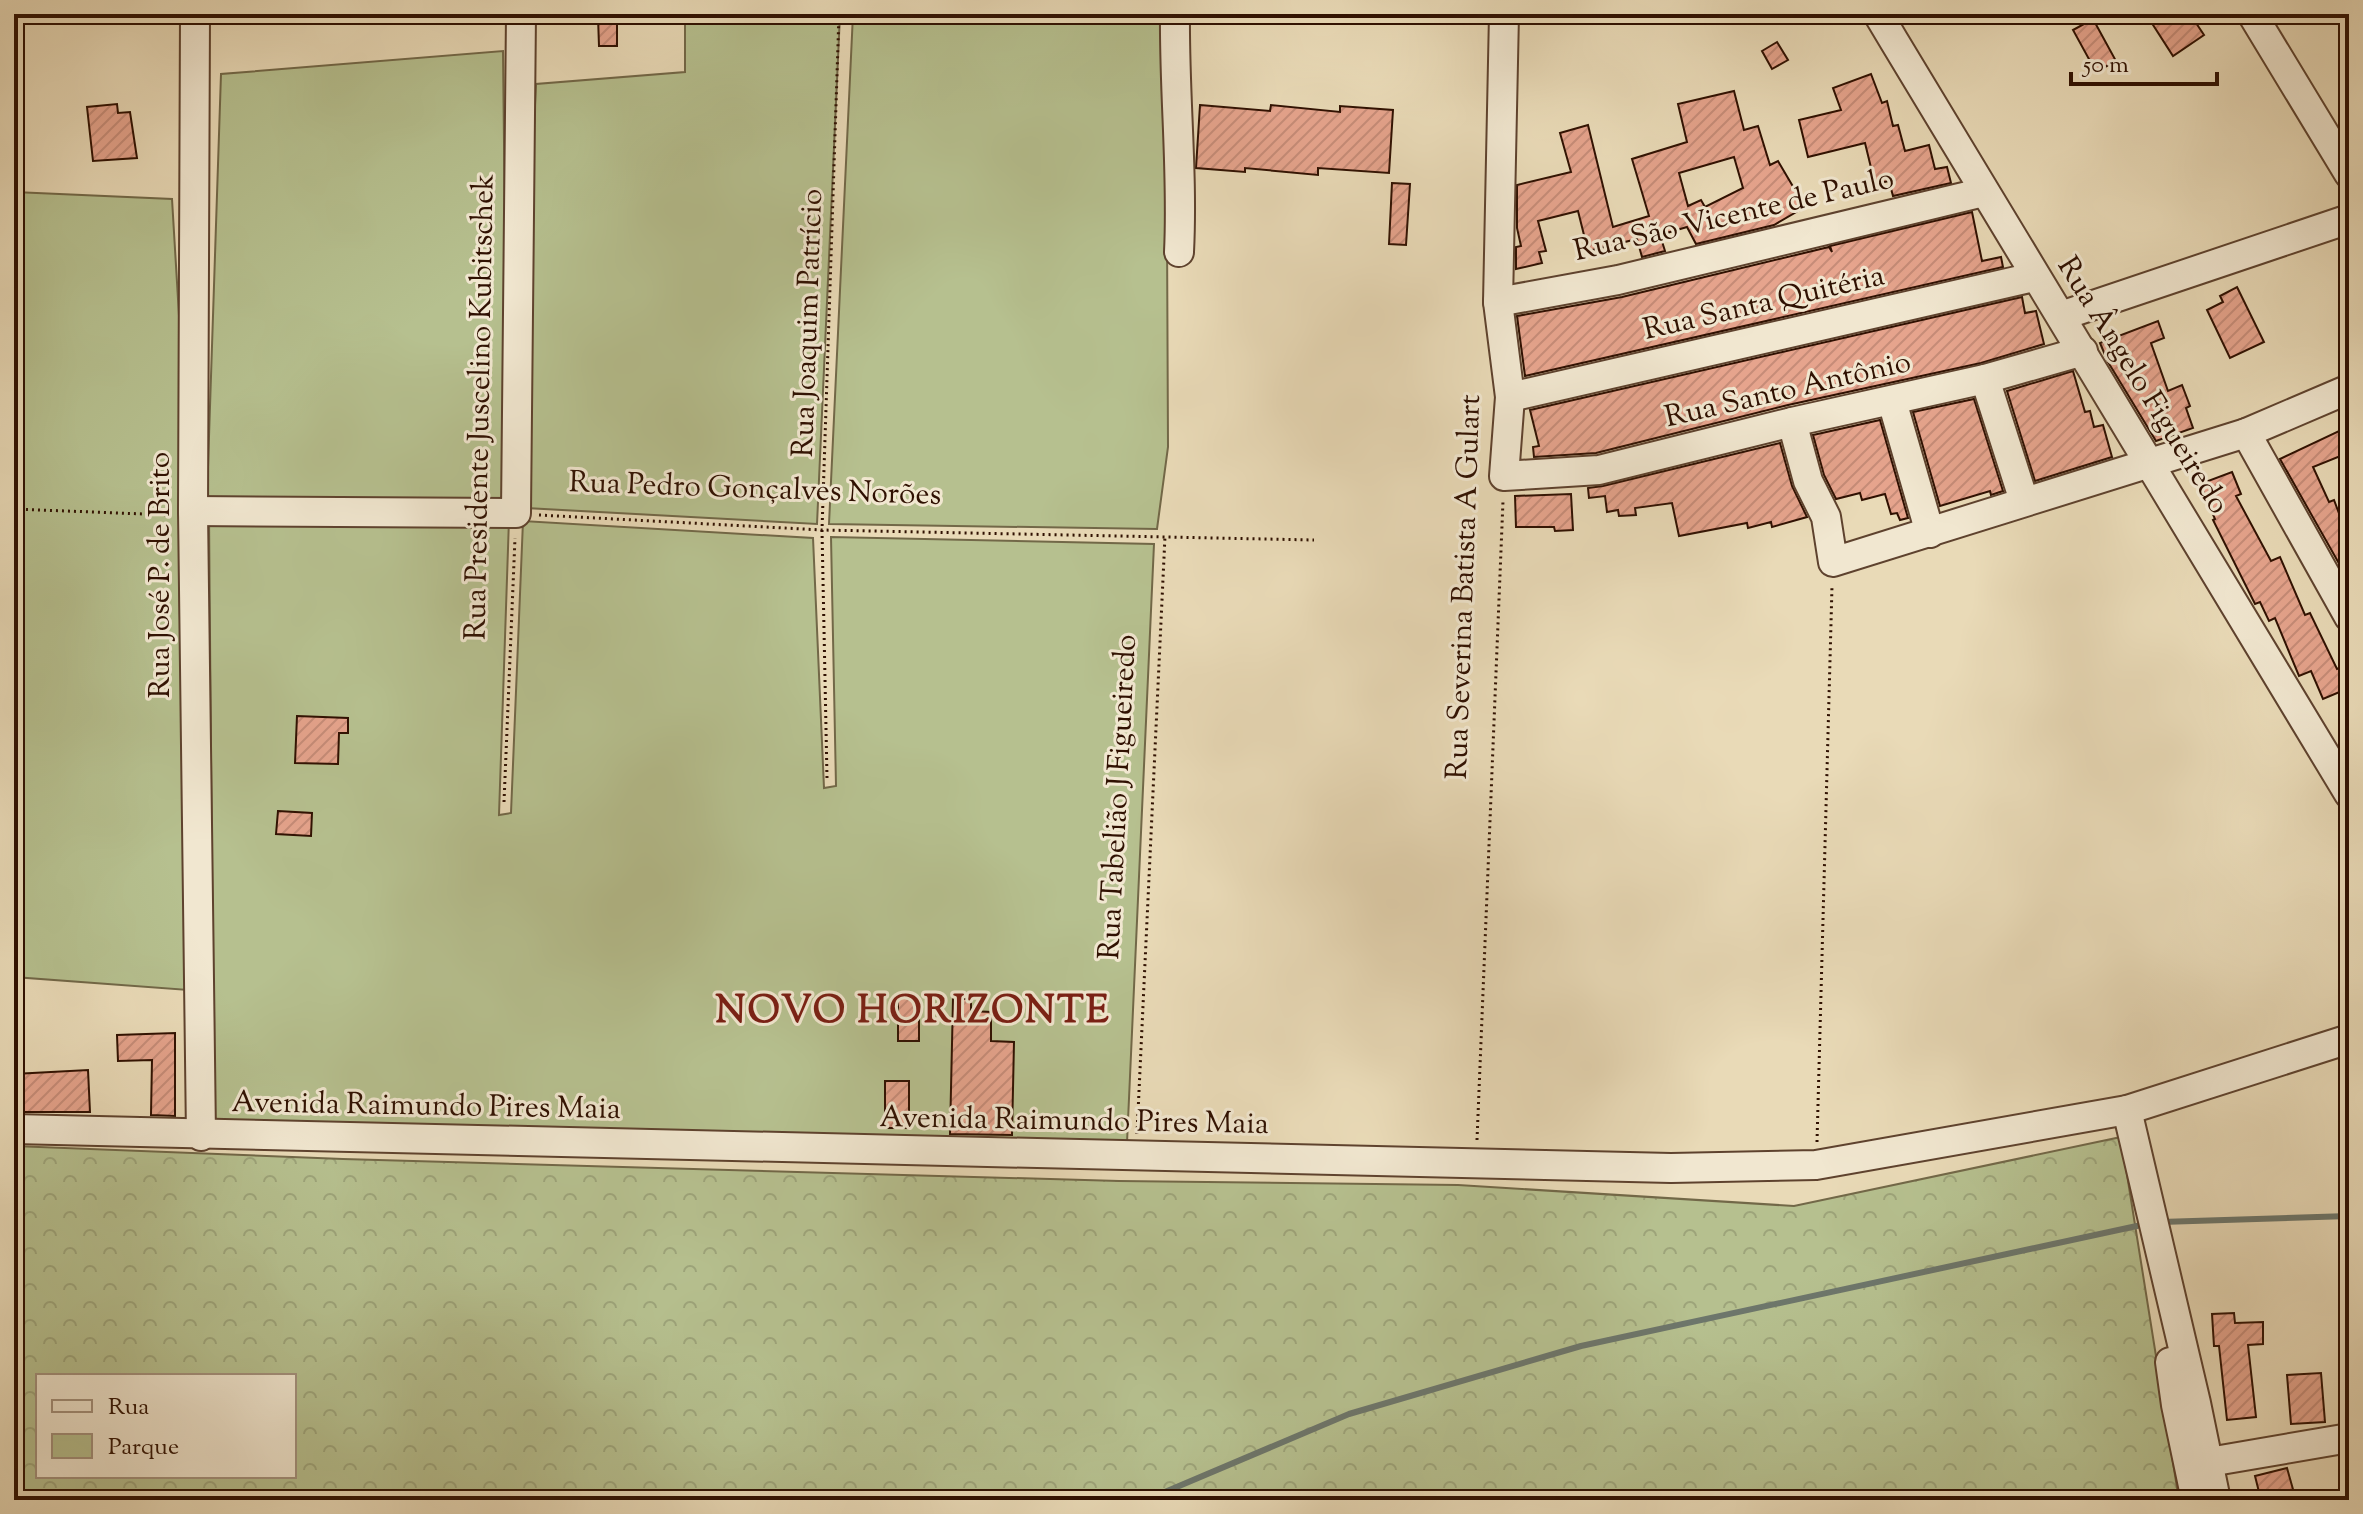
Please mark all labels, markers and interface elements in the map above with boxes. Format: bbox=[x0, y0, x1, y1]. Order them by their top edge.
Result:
scale bar bbox=[2071, 36, 2217, 86]
text: 50 m bbox=[2081, 49, 2129, 83]
street label: Rua São Vicente de Paulo bbox=[1570, 158, 1898, 274]
street label: Rua Presidente Juscelino Kubitschek bbox=[455, 173, 507, 641]
street label: Rua Joaquim Patrício bbox=[783, 188, 835, 458]
street label: Rua Ângelo Figueiredo bbox=[2045, 249, 2239, 523]
street label: Rua Santa Quitéria bbox=[1639, 255, 1889, 353]
street label: Rua Santo Antônio bbox=[1661, 342, 1915, 440]
street label: Rua Severina Batista A Gulart bbox=[1437, 394, 1493, 780]
street label: Rua José P. de Brito bbox=[140, 452, 183, 698]
street label: Rua Pedro Gonçalves Norões bbox=[568, 462, 942, 518]
street label: Rua Tabelião J Figueiredo bbox=[1089, 633, 1149, 961]
district label: NOVO HORIZONTE bbox=[715, 986, 1111, 1040]
street label: Avenida Raimundo Pires Maia bbox=[231, 1082, 621, 1132]
street label: Avenida Raimundo Pires Maia bbox=[879, 1097, 1269, 1147]
legend bbox=[36, 1374, 296, 1478]
text: Rua bbox=[108, 1391, 149, 1425]
text: Parque bbox=[108, 1431, 179, 1465]

